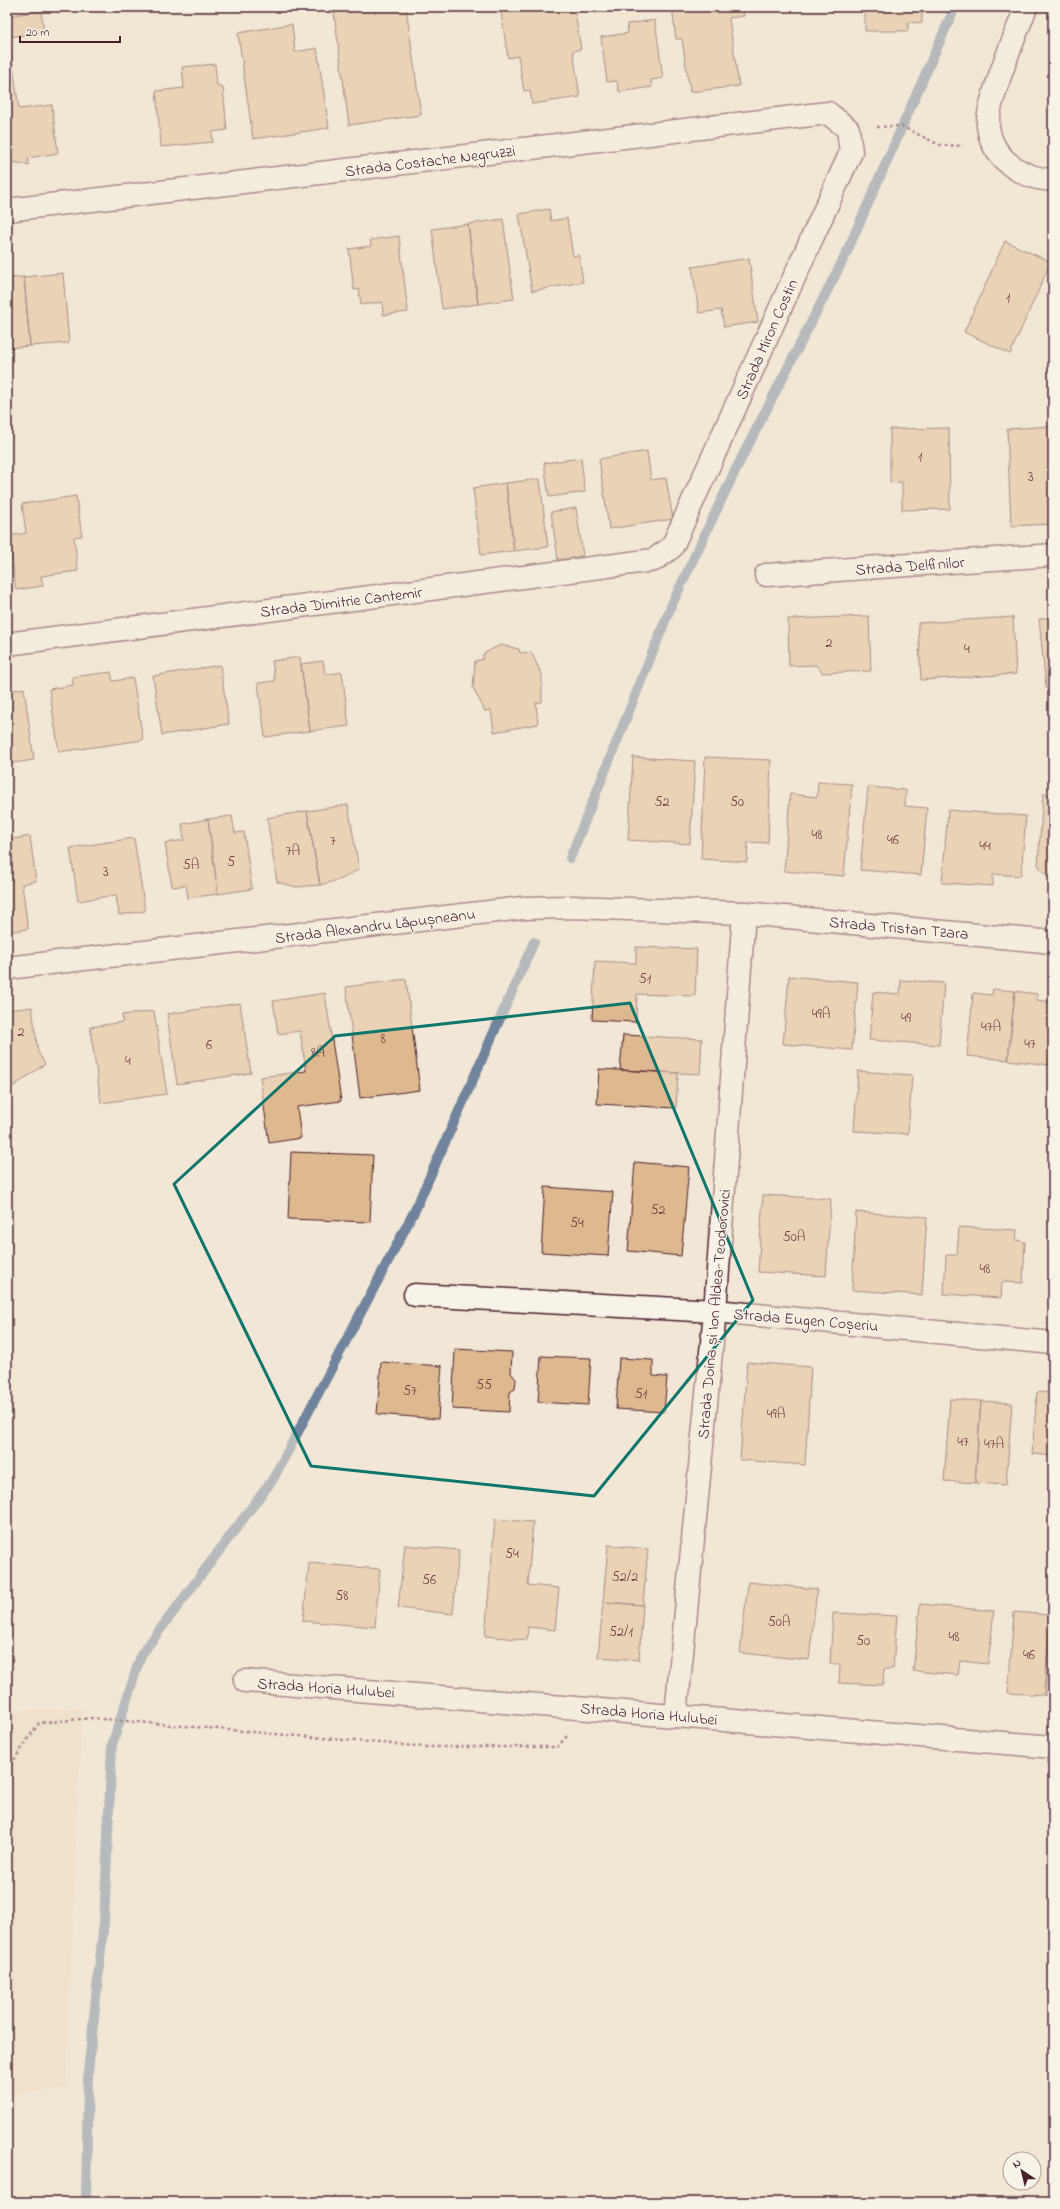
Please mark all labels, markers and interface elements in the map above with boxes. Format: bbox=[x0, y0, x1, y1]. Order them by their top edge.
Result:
scale bar bbox=[20, 18, 120, 44]
text: 20 m bbox=[26, 24, 49, 42]
street label: Strada Costache Negruzzi bbox=[344, 140, 517, 184]
street label: Strada Miron Costin bbox=[730, 275, 805, 404]
house number: 1 bbox=[1006, 288, 1011, 309]
house number: 1 bbox=[918, 447, 923, 468]
house number: 3 bbox=[1028, 467, 1034, 488]
street label: Strada Delfinilor bbox=[855, 551, 966, 583]
street label: Strada Dimitrie Cantemir bbox=[259, 581, 424, 625]
house number: 2 bbox=[826, 633, 833, 654]
house number: 4 bbox=[964, 639, 970, 660]
house number: 52 bbox=[655, 792, 670, 813]
house number: 50 bbox=[730, 792, 744, 813]
house number: 48 bbox=[811, 825, 823, 846]
house number: 46 bbox=[887, 830, 899, 851]
house number: 7 bbox=[330, 831, 336, 852]
house number: 44 bbox=[979, 836, 991, 857]
house number: 7A bbox=[286, 841, 300, 862]
house number: 5 bbox=[227, 852, 235, 873]
house number: 5A bbox=[183, 855, 199, 876]
house number: 3 bbox=[103, 862, 109, 883]
street label: Strada Alexandru Lăpușneanu bbox=[274, 903, 477, 951]
street label: Strada Tristan Tzara bbox=[828, 911, 970, 947]
house number: 51 bbox=[639, 969, 652, 990]
house number: 49A bbox=[812, 1004, 830, 1025]
house number: 49 bbox=[901, 1008, 912, 1029]
house number: 47A bbox=[981, 1017, 1001, 1038]
house number: 2 bbox=[18, 1022, 25, 1043]
house number: 8 bbox=[380, 1029, 386, 1050]
house number: 47 bbox=[1024, 1034, 1036, 1055]
house number: 6 bbox=[206, 1035, 212, 1056]
house number: 8A bbox=[311, 1043, 325, 1064]
house number: 4 bbox=[125, 1051, 131, 1072]
street label: Strada Doina și Ion Aldea-Teodorovici bbox=[692, 1188, 738, 1440]
house number: 52 bbox=[651, 1200, 666, 1221]
house number: 54 bbox=[570, 1213, 584, 1234]
house number: 50A bbox=[783, 1227, 805, 1248]
house number: 48 bbox=[979, 1259, 991, 1280]
street label: Strada Eugen Coșeriu bbox=[732, 1303, 879, 1339]
house number: 55 bbox=[476, 1375, 492, 1396]
house number: 57 bbox=[403, 1381, 417, 1402]
house number: 51 bbox=[635, 1384, 648, 1405]
house number: 49A bbox=[767, 1404, 785, 1425]
house number: 47 bbox=[957, 1432, 969, 1453]
house number: 47A bbox=[984, 1434, 1004, 1455]
house number: 54 bbox=[505, 1544, 519, 1565]
house number: 52/2 bbox=[612, 1567, 638, 1588]
house number: 56 bbox=[422, 1570, 436, 1591]
house number: 58 bbox=[335, 1586, 349, 1607]
house number: 50A bbox=[768, 1612, 790, 1633]
house number: 52/1 bbox=[609, 1622, 633, 1643]
house number: 48 bbox=[948, 1627, 960, 1648]
house number: 50 bbox=[856, 1631, 870, 1652]
house number: 46 bbox=[1023, 1645, 1035, 1666]
street label: Strada Horia Hulubei bbox=[256, 1672, 395, 1706]
street label: Strada Horia Hulubei bbox=[579, 1697, 719, 1733]
north arrow bbox=[1002, 2151, 1042, 2191]
text: N bbox=[1009, 2155, 1024, 2172]

